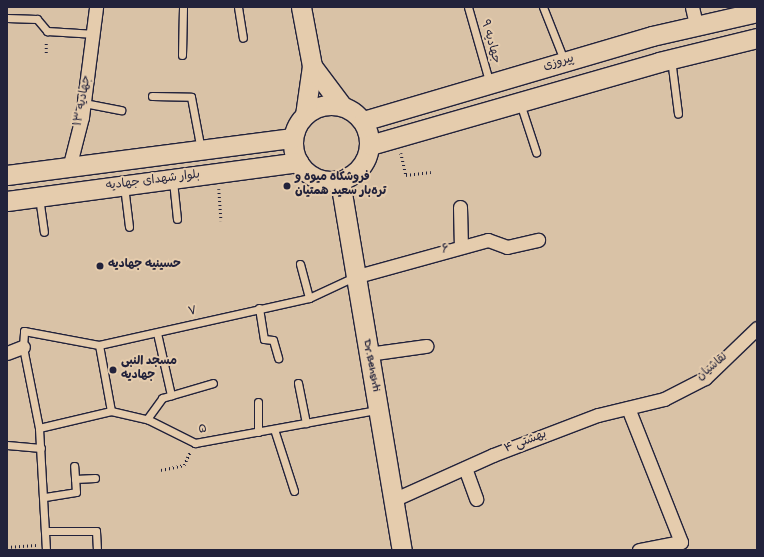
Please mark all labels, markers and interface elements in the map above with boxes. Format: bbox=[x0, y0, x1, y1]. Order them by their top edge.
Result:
street label: جهادیه ۹ bbox=[476, 18, 502, 66]
street label: پیروزی bbox=[542, 53, 576, 75]
street label: جهادیه ۱۳ bbox=[72, 74, 96, 128]
street label: بلوار شهدای جهادیه bbox=[105, 169, 201, 195]
place label: فروشگاه میوه و تره‌بار سعید همتیان bbox=[295, 172, 386, 200]
marker: فروشگاه میوه و تره‌بار سعید همتیان bbox=[282, 181, 292, 191]
street label: ۶ bbox=[441, 243, 451, 259]
place label: حسینیه جهادیه bbox=[108, 259, 181, 273]
marker: حسینیه جهادیه bbox=[95, 261, 105, 271]
street label: ۷ bbox=[187, 305, 199, 321]
street label: Dr.Behshti bbox=[358, 339, 382, 393]
street label: نقاشیان bbox=[695, 351, 731, 385]
place label: مسجد النبی جهادیه bbox=[121, 356, 177, 384]
marker: مسجد النبی جهادیه bbox=[108, 365, 118, 375]
street label: ۵ bbox=[198, 423, 208, 439]
street label: بهشتی ۴ bbox=[503, 428, 549, 458]

